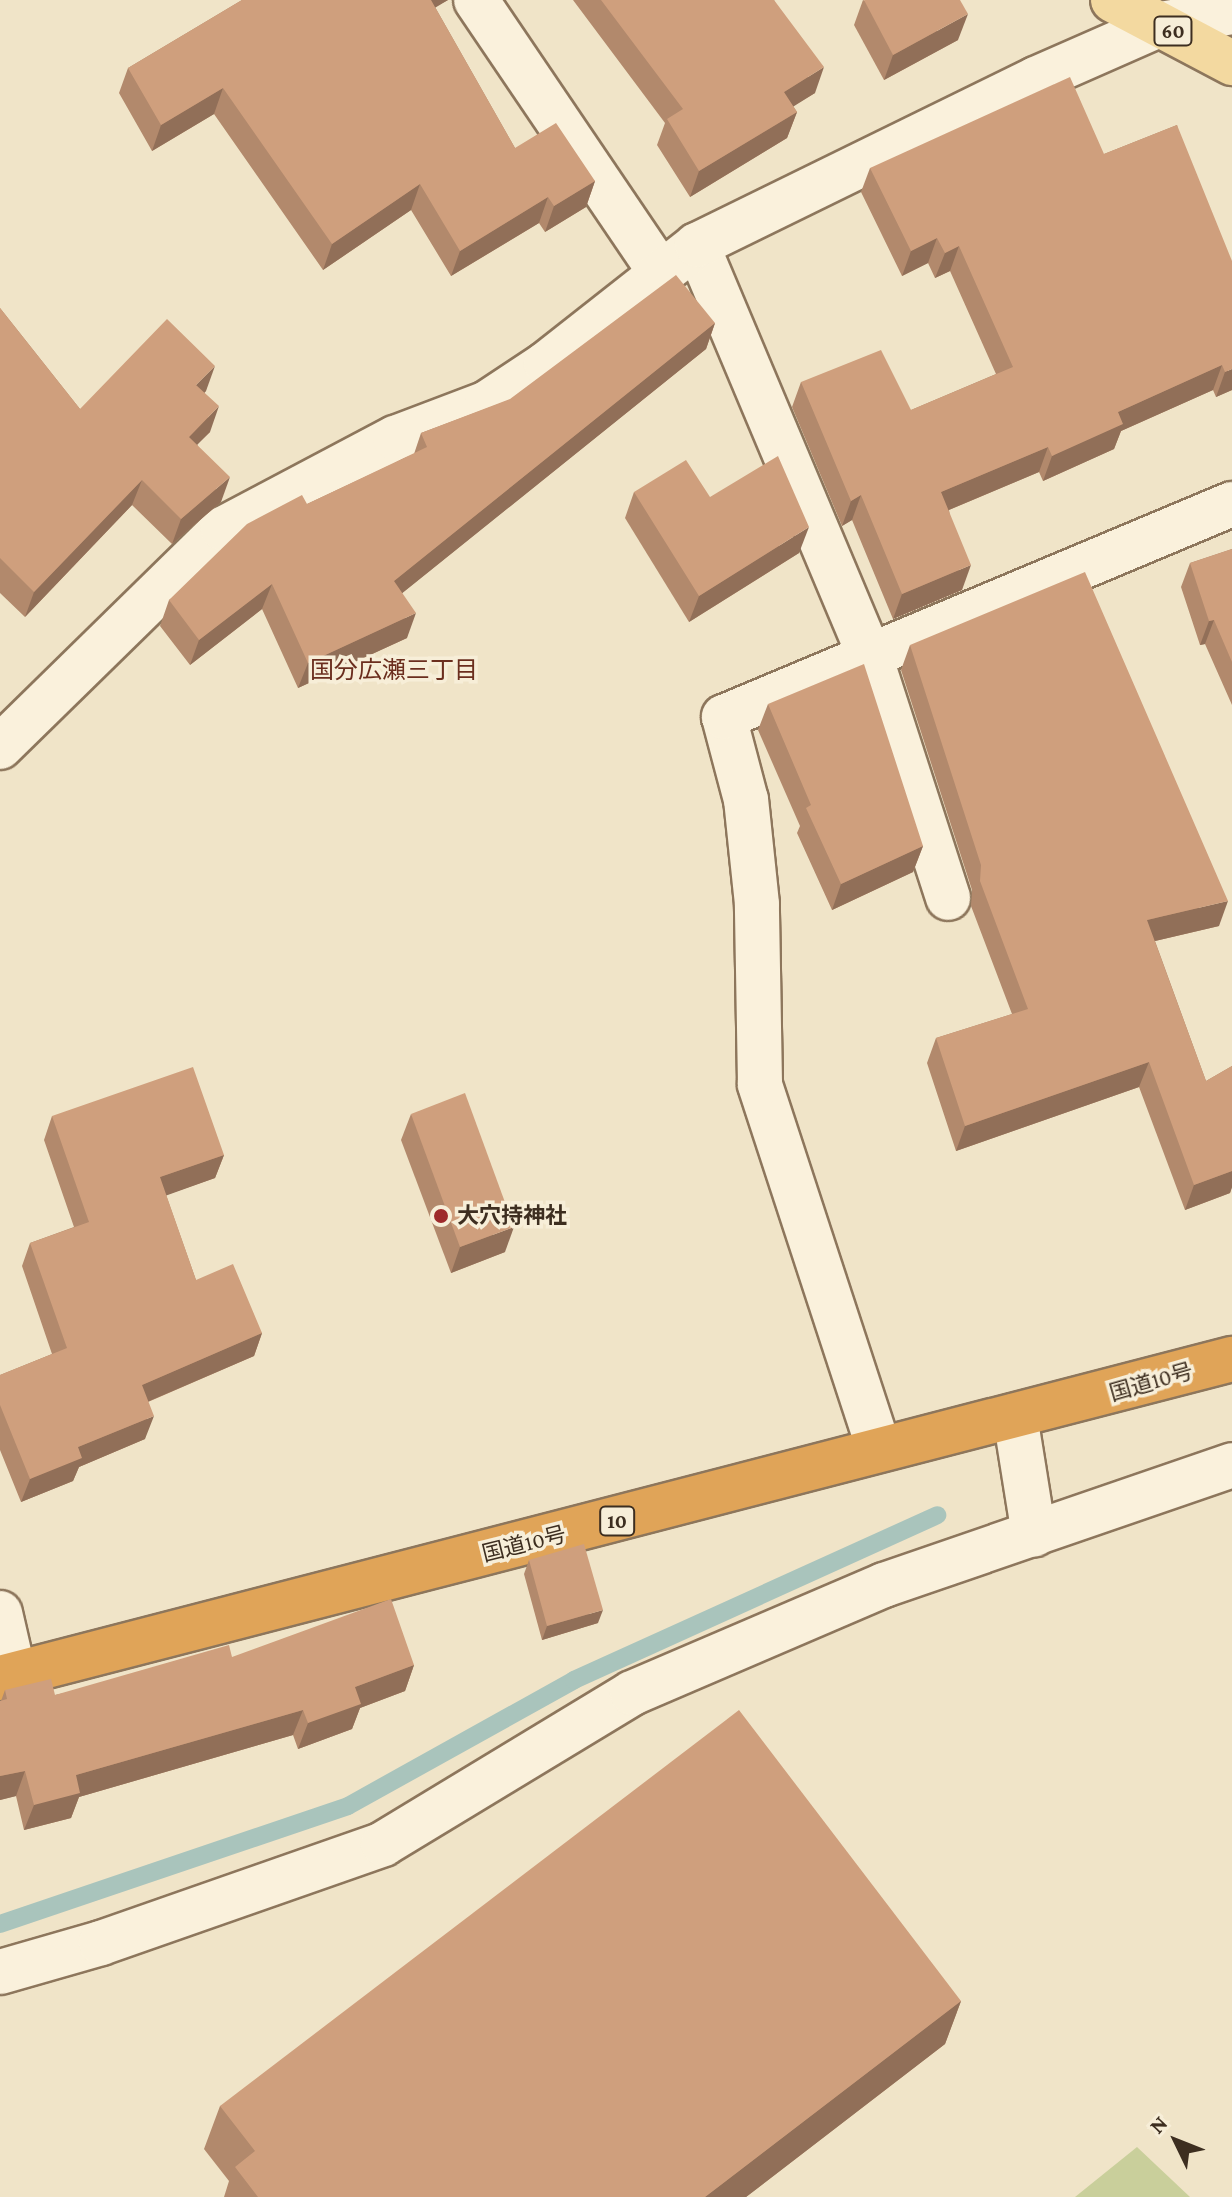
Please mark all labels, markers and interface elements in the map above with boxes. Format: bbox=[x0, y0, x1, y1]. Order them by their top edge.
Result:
road number: 60 bbox=[1153, 15, 1193, 47]
district label: 国分広瀬三丁目 bbox=[310, 656, 478, 684]
place label: 大穴持神社 bbox=[457, 1203, 567, 1229]
marker: 大穴持神社 bbox=[432, 1207, 450, 1225]
street label: 国道10号 bbox=[1106, 1357, 1196, 1407]
road number: 10 bbox=[599, 1505, 635, 1537]
street label: 国道10号 bbox=[479, 1521, 569, 1567]
north arrow bbox=[1136, 2101, 1216, 2181]
text: N bbox=[1144, 2110, 1172, 2138]

